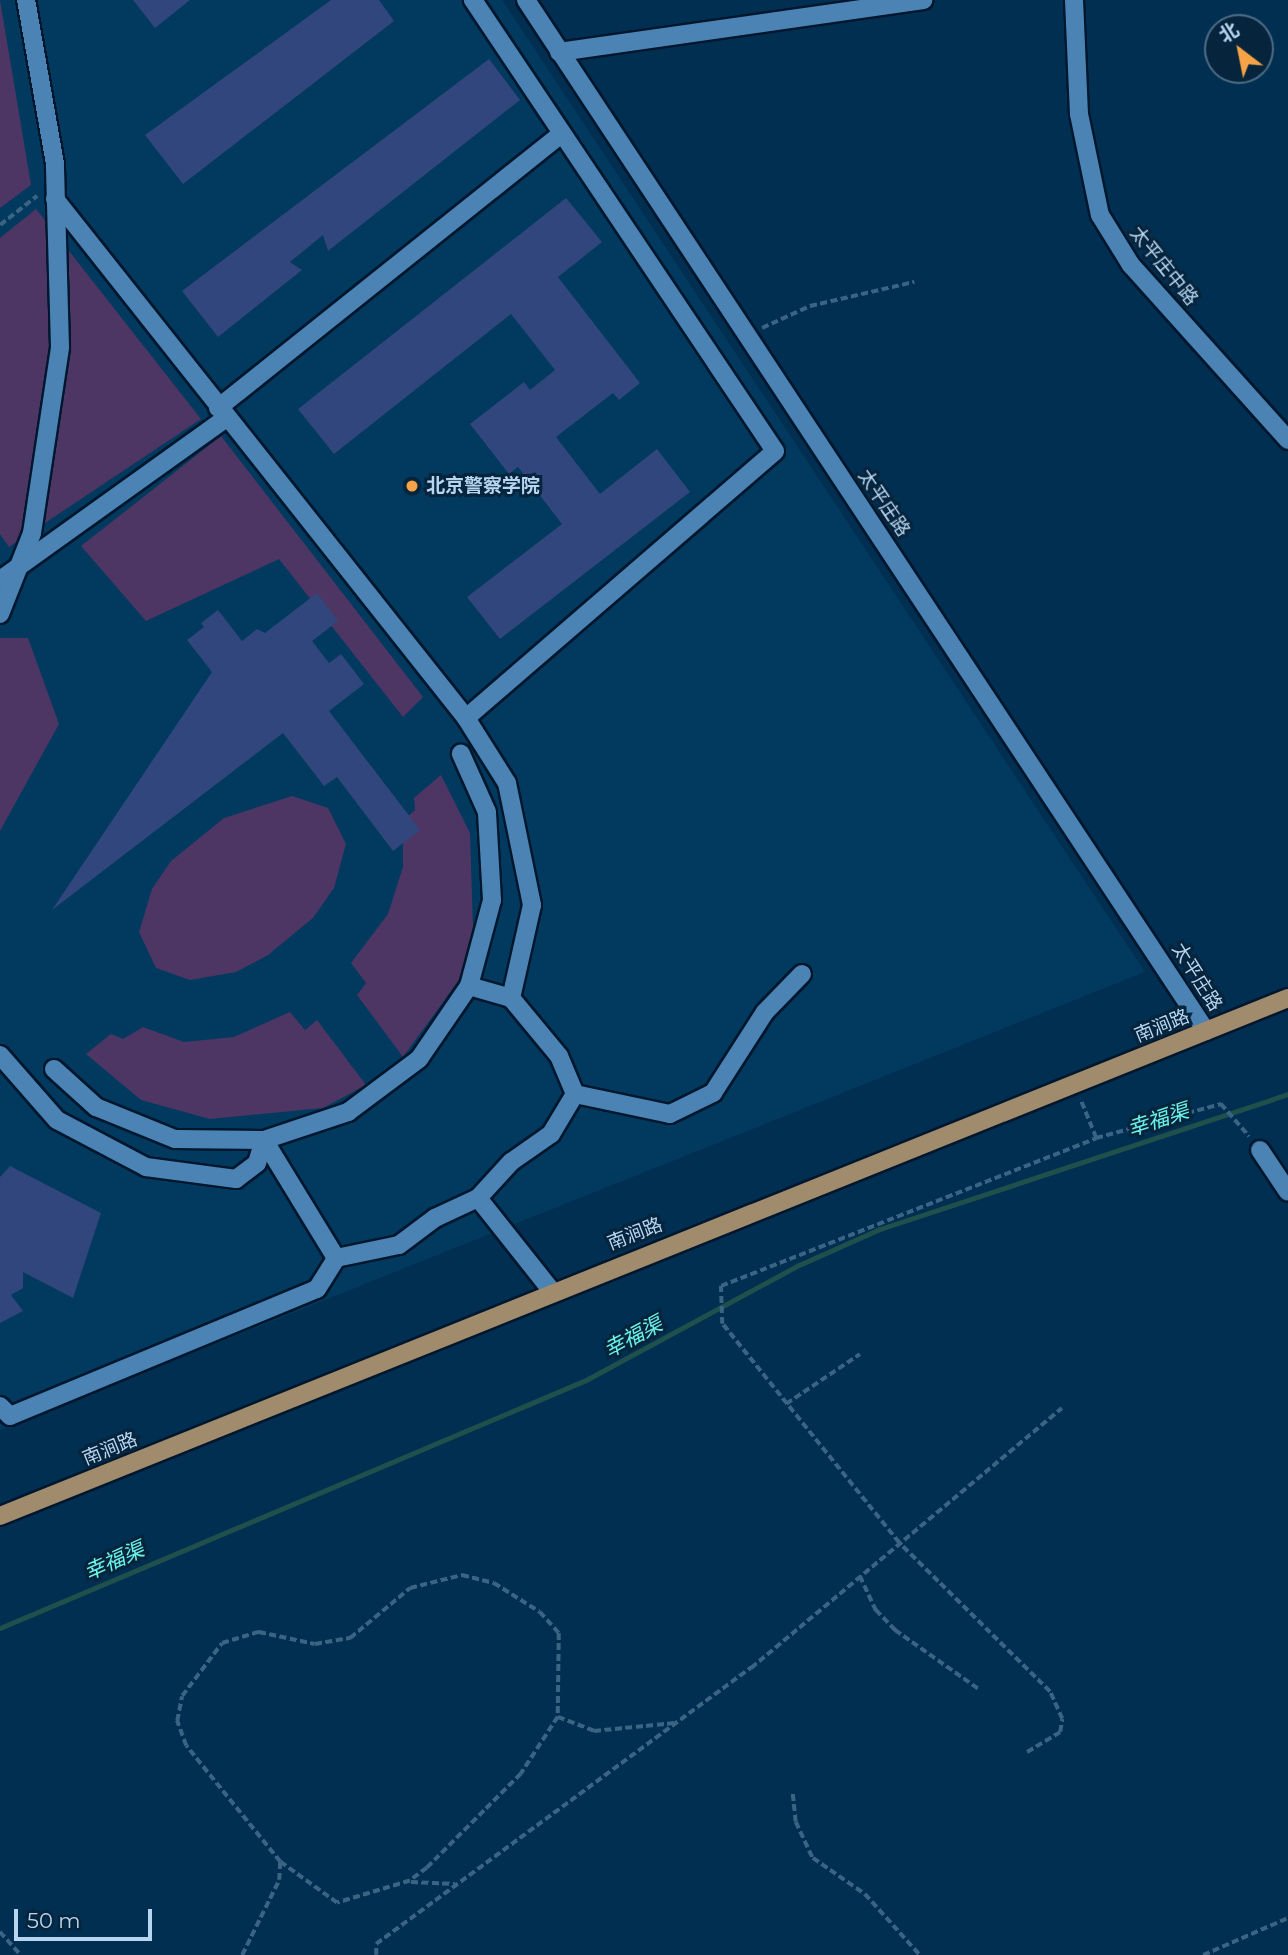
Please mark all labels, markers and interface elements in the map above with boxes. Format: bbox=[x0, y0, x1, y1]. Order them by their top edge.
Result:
north arrow bbox=[1204, 14, 1274, 84]
text: 北 bbox=[1215, 18, 1243, 47]
street label: 太平庄中路 bbox=[1125, 222, 1203, 310]
street label: 太平庄路 bbox=[853, 465, 915, 541]
place label: 北京警察学院 bbox=[426, 475, 540, 497]
marker: 北京警察学院 bbox=[404, 478, 420, 494]
street label: 太平庄路 bbox=[1167, 939, 1227, 1015]
street label: 南涧路 bbox=[1131, 1005, 1193, 1047]
water label: 幸福渠 bbox=[1124, 1098, 1192, 1142]
street label: 南涧路 bbox=[604, 1213, 666, 1255]
water label: 幸福渠 bbox=[599, 1311, 667, 1363]
street label: 南涧路 bbox=[79, 1428, 141, 1470]
water label: 幸福渠 bbox=[80, 1537, 148, 1585]
scale bar bbox=[18, 1896, 156, 1940]
text: 50 m bbox=[27, 1908, 81, 1933]

